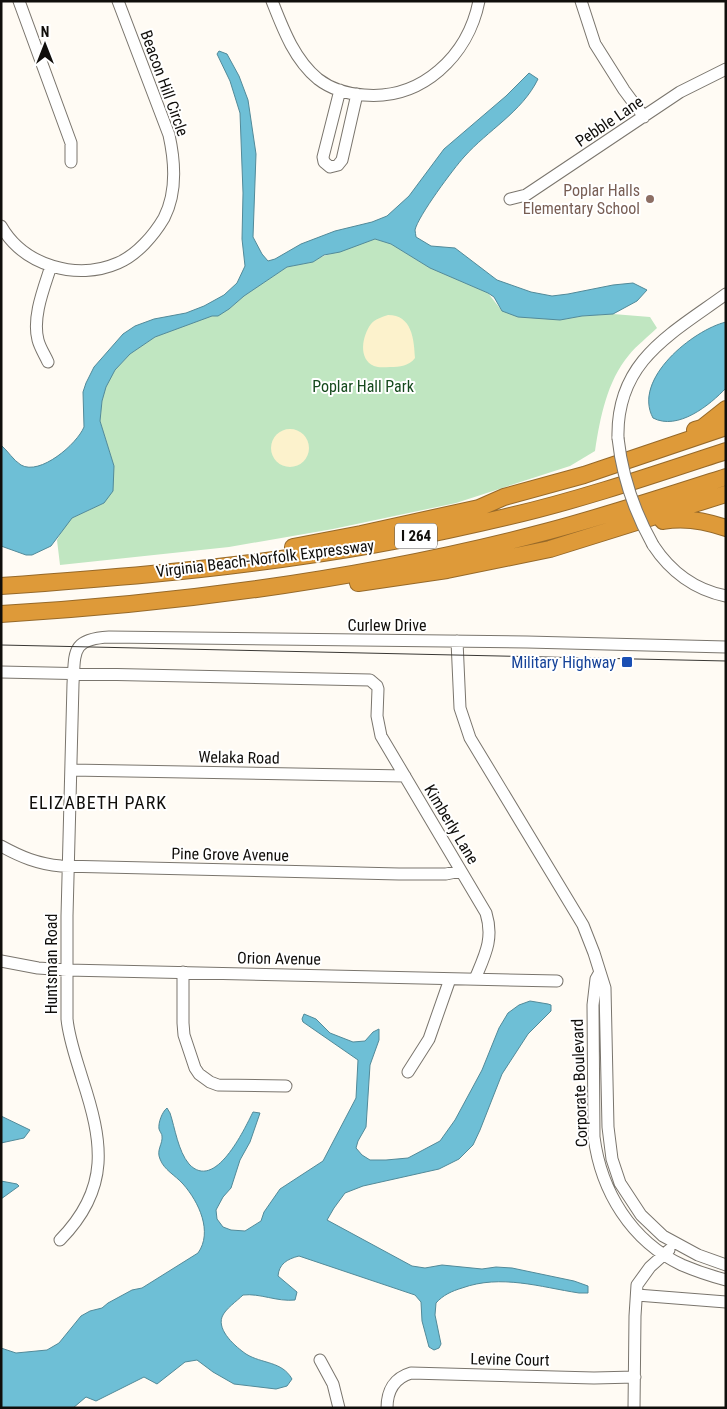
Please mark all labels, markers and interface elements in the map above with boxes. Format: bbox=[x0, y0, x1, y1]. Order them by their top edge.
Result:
north arrow bbox=[20, 20, 70, 70]
text: N bbox=[41, 24, 49, 40]
street label: Beacon Hill Circle bbox=[137, 28, 193, 139]
street label: Pebble Lane bbox=[572, 92, 647, 151]
place label: Poplar Halls Elementary School bbox=[523, 181, 640, 218]
marker: Poplar Halls Elementary School bbox=[644, 193, 656, 205]
park label: Poplar Hall Park bbox=[312, 377, 415, 396]
road number: I 264 bbox=[395, 524, 437, 548]
street label: Virginia Beach-Norfolk Expressway bbox=[155, 536, 376, 581]
street label: Curlew Drive bbox=[348, 616, 426, 635]
place label: Military Highway bbox=[511, 653, 616, 672]
marker: Military Highway bbox=[620, 655, 634, 669]
street label: Welaka Road bbox=[198, 747, 280, 768]
street label: Kimberly Lane bbox=[420, 781, 483, 867]
district label: ELIZABETH PARK bbox=[29, 792, 167, 813]
street label: Pine Grove Avenue bbox=[171, 844, 289, 865]
street label: Huntsman Road bbox=[42, 914, 61, 1014]
street label: Orion Avenue bbox=[237, 948, 321, 969]
street label: Corporate Boulevard bbox=[568, 1018, 591, 1148]
street label: Levine Court bbox=[470, 1349, 550, 1370]

